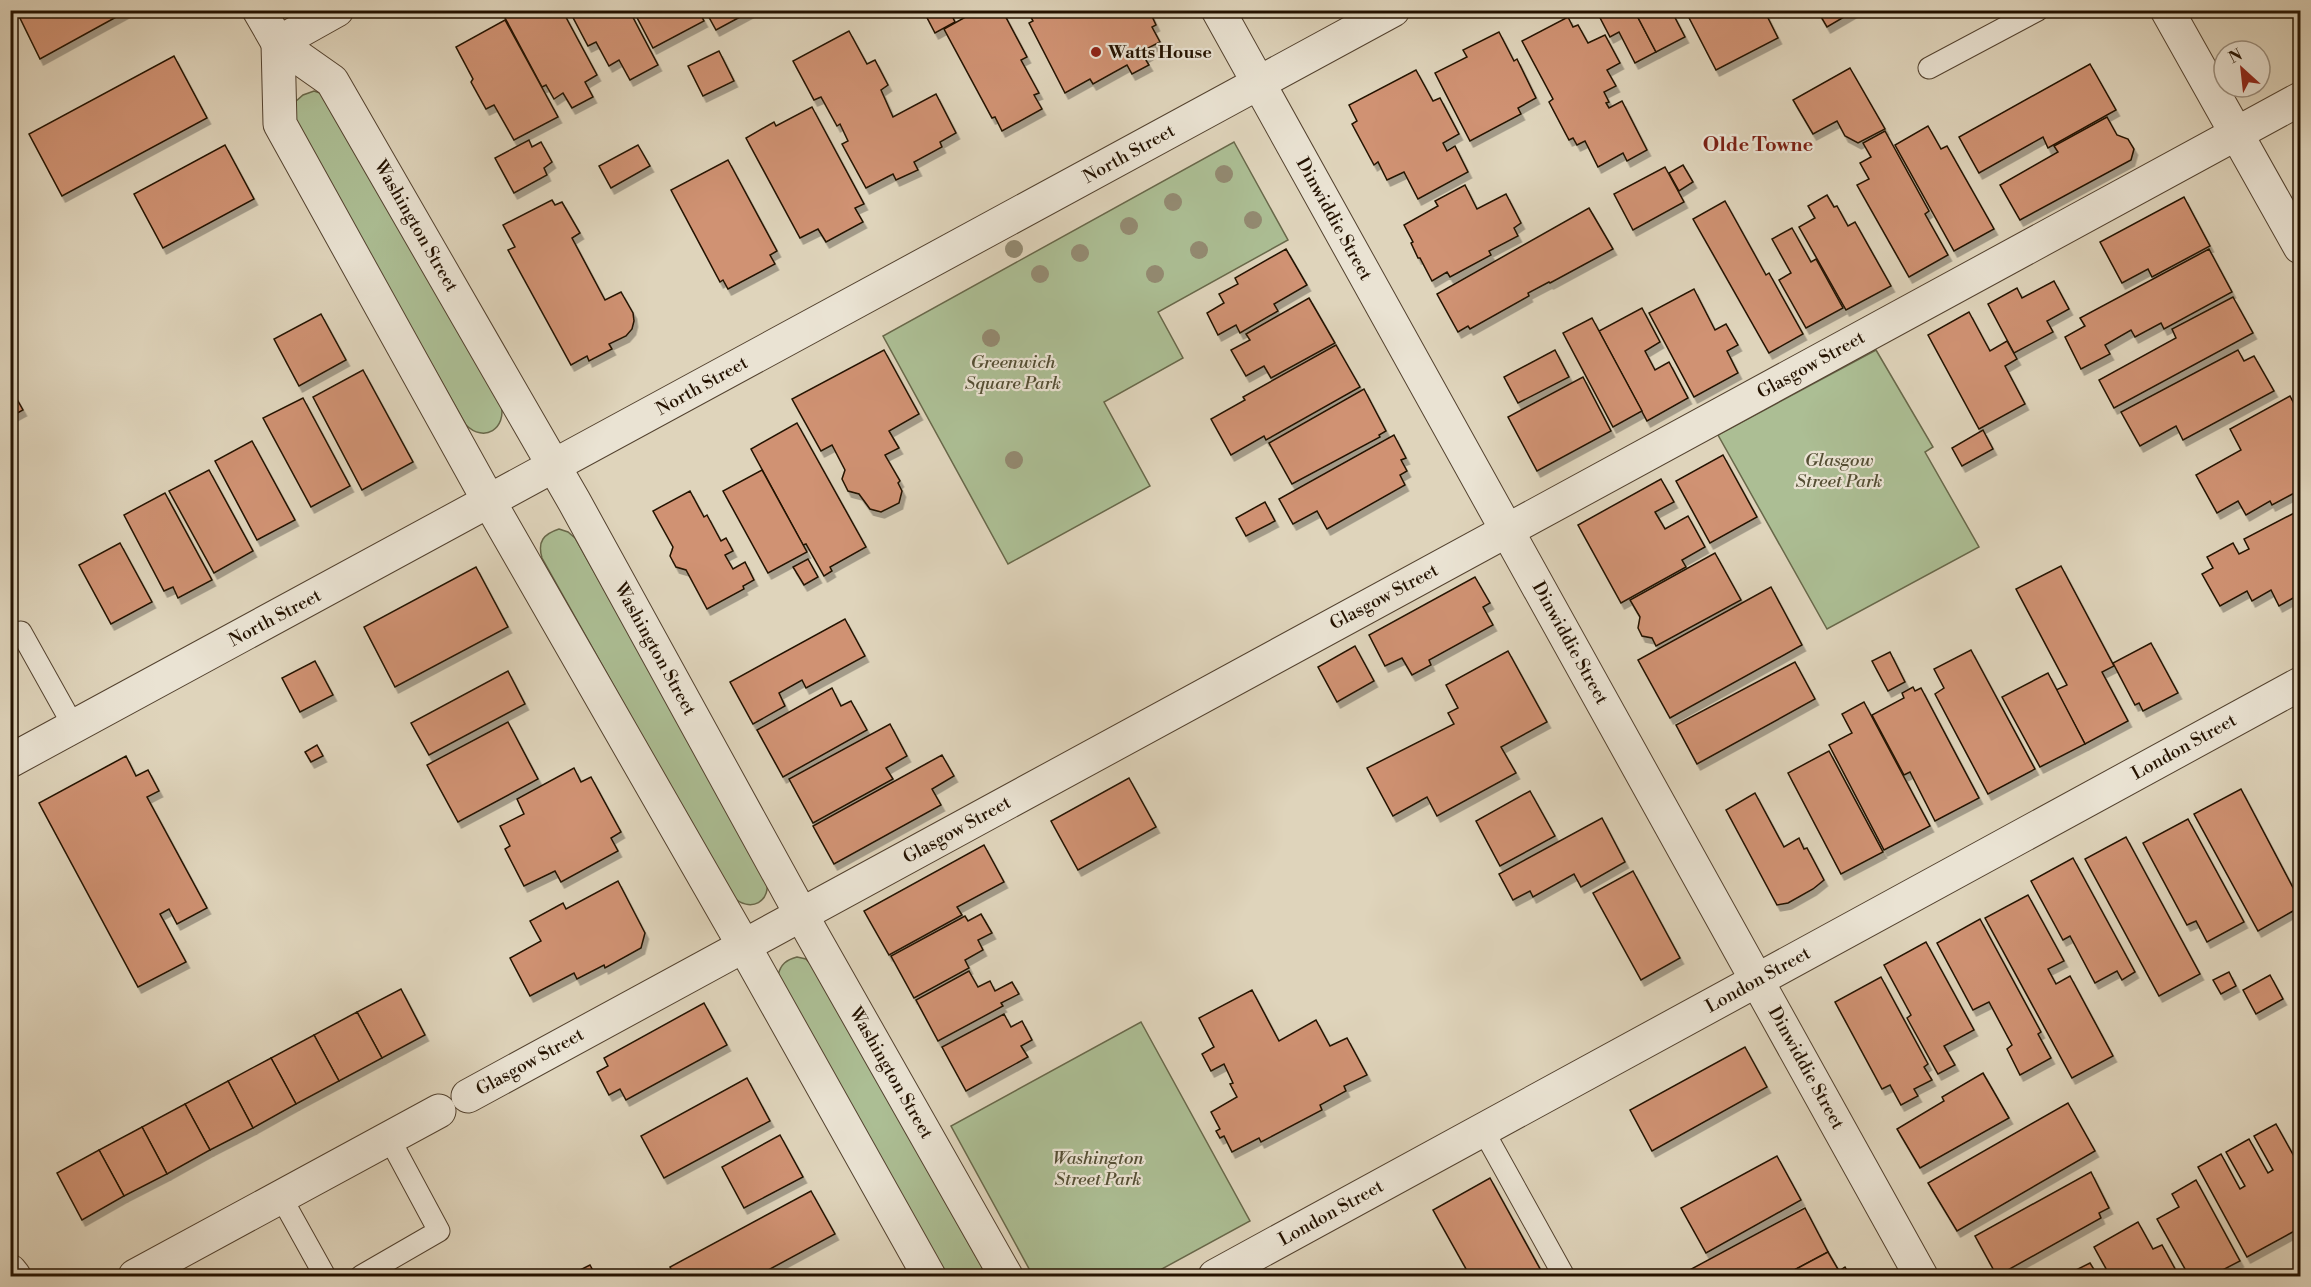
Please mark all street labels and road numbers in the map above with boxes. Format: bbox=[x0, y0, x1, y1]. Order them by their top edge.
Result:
street label: North Street bbox=[1079, 119, 1180, 189]
street label: Dinwiddie Street bbox=[1291, 154, 1378, 285]
street label: Washington Street bbox=[368, 155, 463, 297]
street label: Glasgow Street bbox=[1753, 326, 1869, 404]
street label: North Street bbox=[652, 351, 753, 421]
street label: Glasgow Street bbox=[1326, 558, 1443, 635]
street label: Washington Street bbox=[608, 578, 701, 720]
street label: Dinwiddie Street bbox=[1527, 578, 1614, 709]
street label: North Street bbox=[225, 584, 326, 652]
street label: London Street bbox=[2128, 708, 2241, 785]
street label: Glasgow Street bbox=[899, 791, 1015, 869]
street label: London Street bbox=[1702, 941, 1815, 1018]
street label: Washington Street bbox=[843, 1002, 938, 1144]
street label: Dinwiddie Street bbox=[1763, 1003, 1850, 1134]
street label: Glasgow Street bbox=[472, 1023, 588, 1101]
street label: London Street bbox=[1275, 1174, 1388, 1251]

